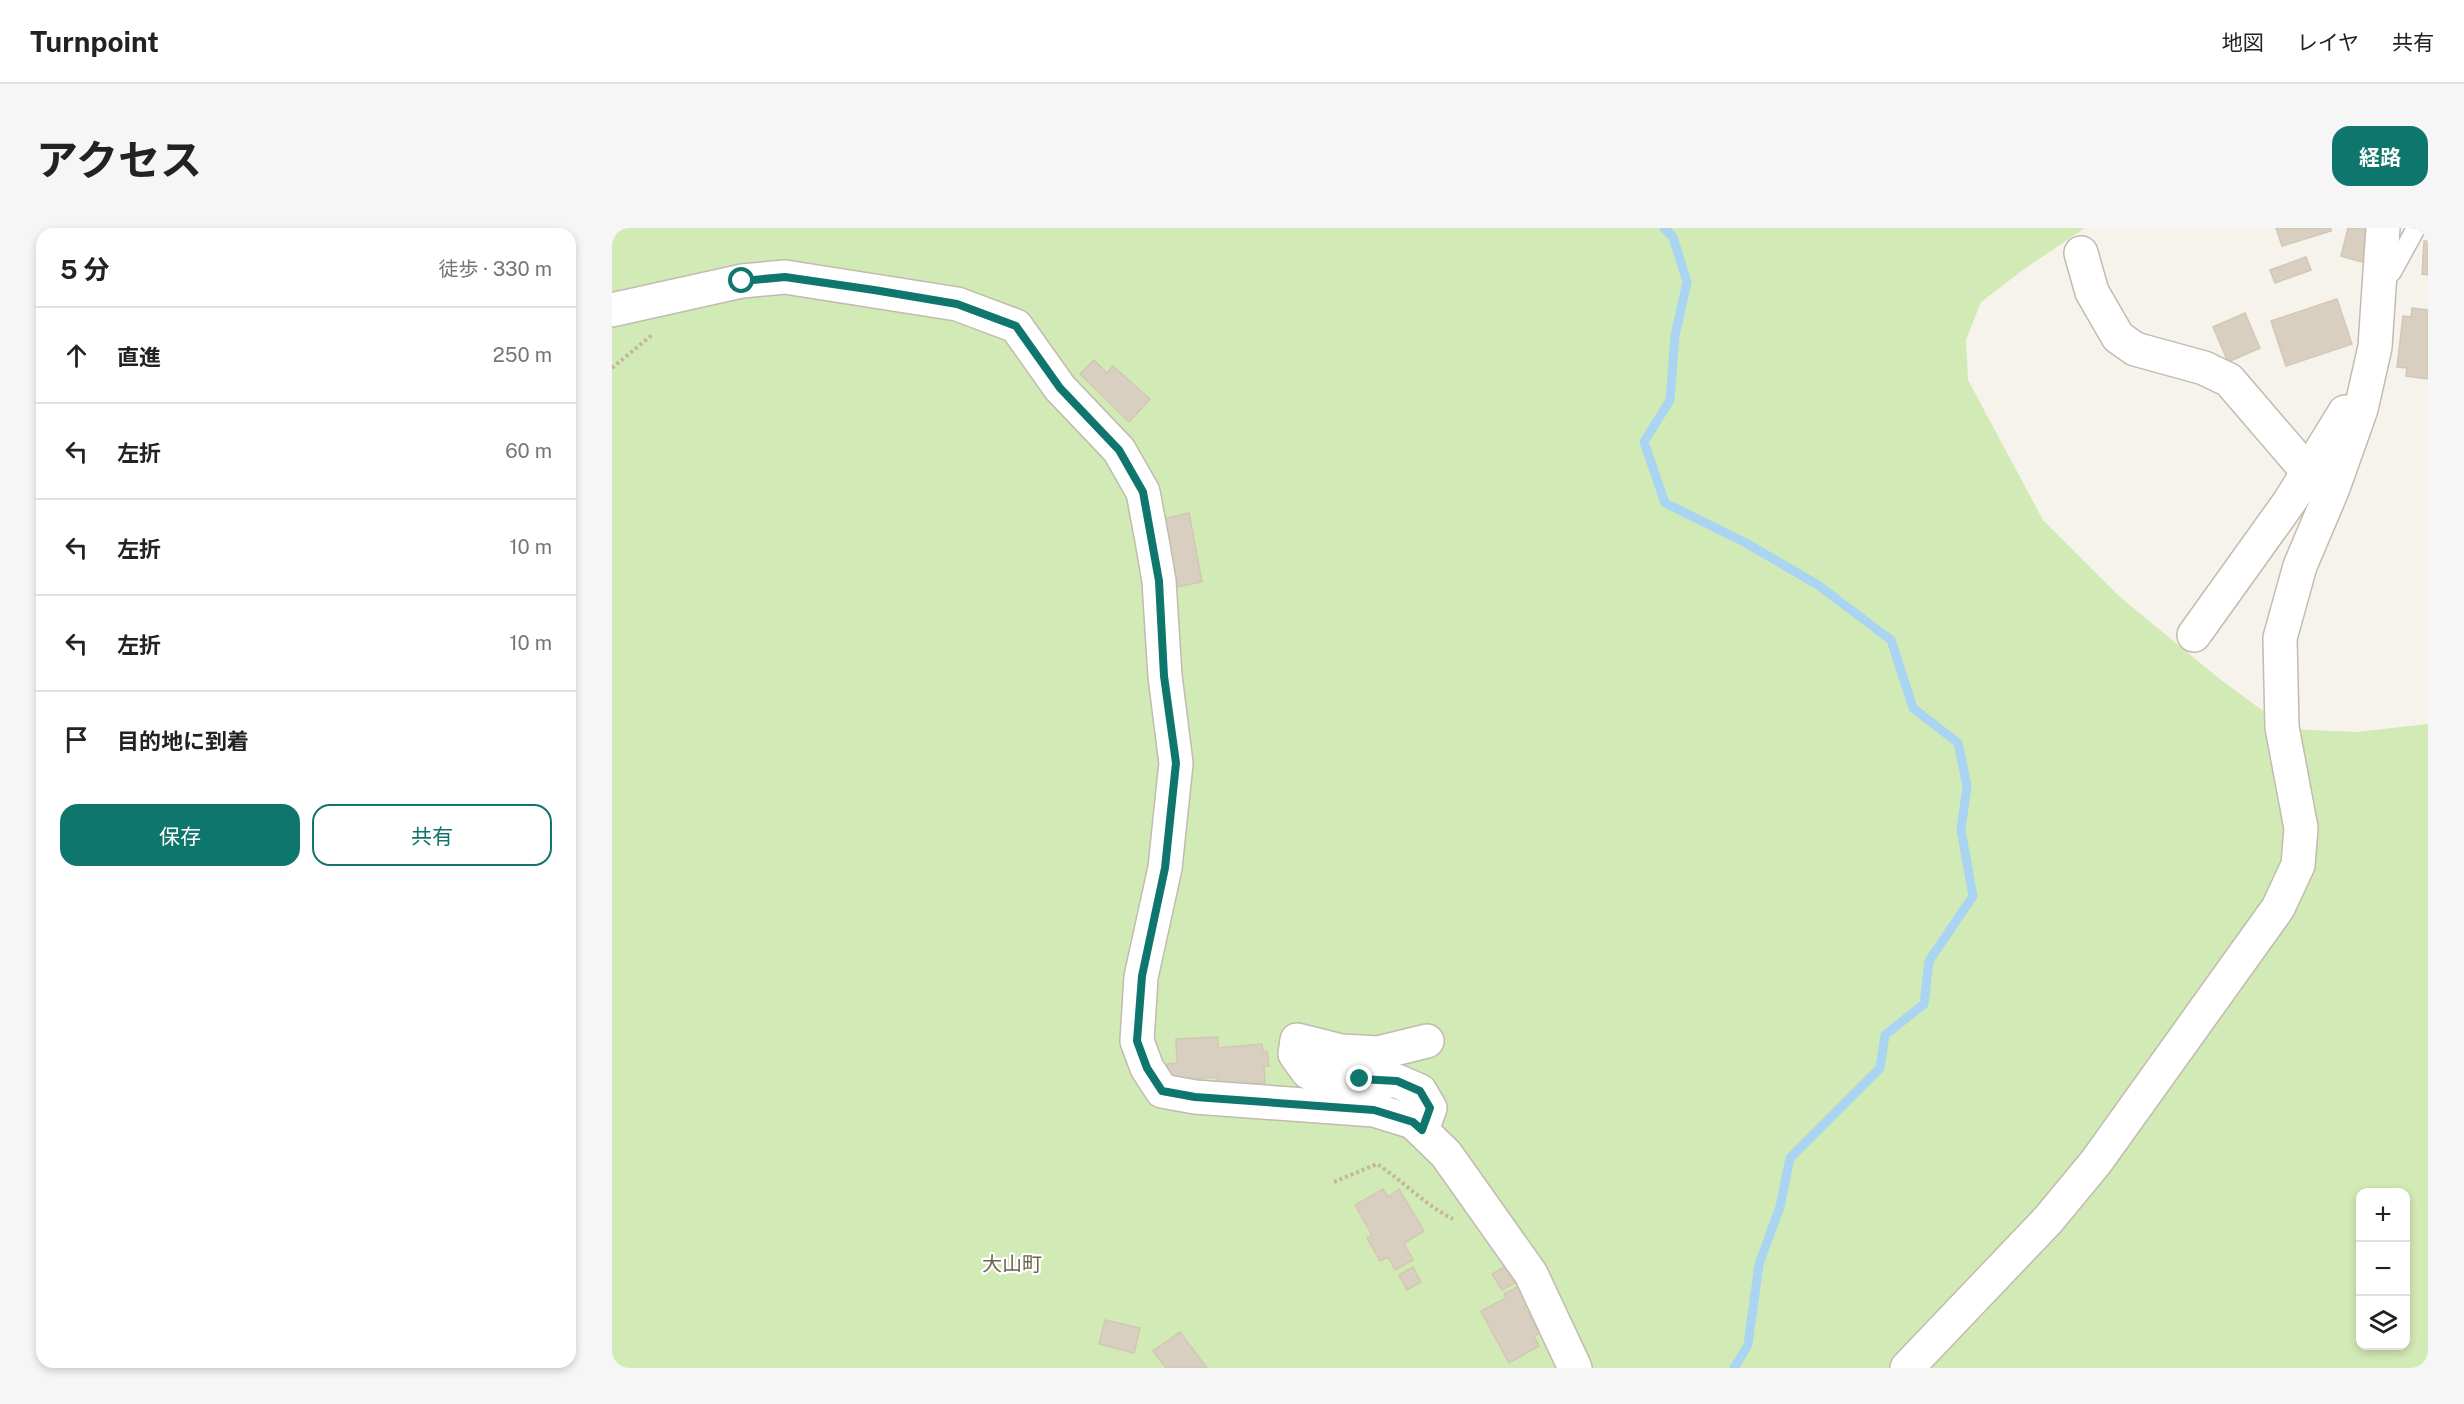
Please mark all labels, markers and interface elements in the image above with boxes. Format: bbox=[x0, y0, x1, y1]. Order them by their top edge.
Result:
text: Turnpoint bbox=[30, 25, 159, 58]
text: 地図 bbox=[2222, 30, 2264, 55]
text: レイヤ bbox=[2297, 30, 2359, 55]
text: 共有 bbox=[2392, 30, 2434, 55]
button: 経路 bbox=[2332, 126, 2428, 186]
text: アクセス bbox=[36, 135, 202, 184]
text: 5 分 bbox=[60, 254, 109, 285]
text: 徒歩 · 330 m bbox=[438, 257, 552, 281]
route start bbox=[728, 267, 754, 293]
icon: ahead bbox=[60, 339, 93, 372]
text: 250 m bbox=[493, 343, 552, 367]
text: 直進 bbox=[117, 344, 161, 370]
icon: left bbox=[60, 435, 93, 468]
text: 60 m bbox=[505, 439, 552, 463]
text: 左折 bbox=[117, 440, 161, 466]
icon: left bbox=[60, 531, 93, 564]
text: 10 m bbox=[509, 535, 552, 559]
text: 左折 bbox=[117, 536, 161, 562]
icon: left bbox=[60, 627, 93, 660]
text: 10 m bbox=[509, 631, 552, 655]
text: 左折 bbox=[117, 632, 161, 658]
icon: arrive bbox=[60, 723, 93, 756]
text: 目的地に到着 bbox=[117, 728, 249, 754]
button: 保存 bbox=[60, 804, 300, 866]
button: 共有 bbox=[312, 804, 552, 866]
route end bbox=[1346, 1065, 1372, 1091]
map controls bbox=[2356, 1188, 2410, 1350]
button: + bbox=[2356, 1188, 2410, 1242]
button: − bbox=[2356, 1242, 2410, 1296]
district label: 大山町 bbox=[982, 1252, 1042, 1276]
button: layers bbox=[2356, 1296, 2410, 1350]

